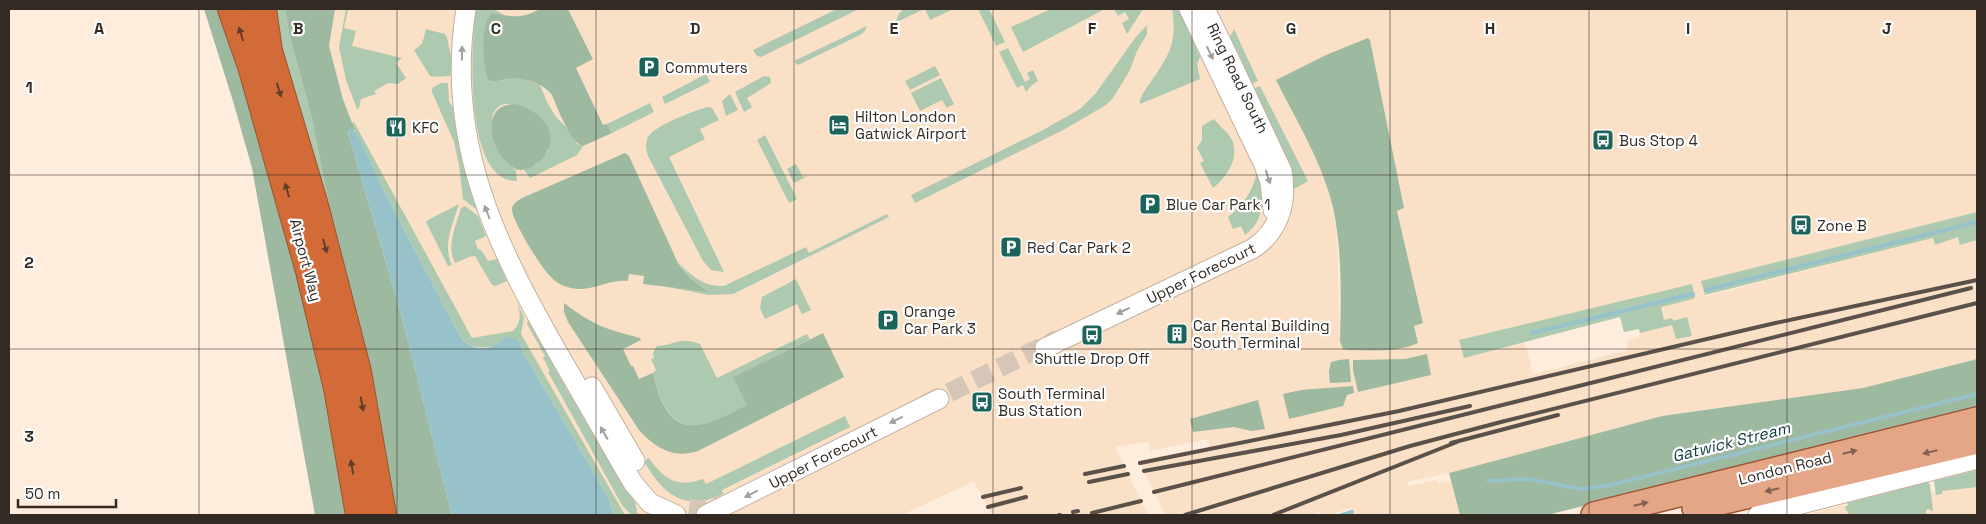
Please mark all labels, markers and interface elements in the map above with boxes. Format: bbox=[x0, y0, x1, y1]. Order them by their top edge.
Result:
text: A bbox=[94, 18, 104, 39]
text: B bbox=[293, 18, 303, 39]
text: C bbox=[491, 18, 501, 39]
text: D bbox=[690, 18, 700, 39]
text: E bbox=[890, 18, 899, 39]
text: F bbox=[1088, 18, 1097, 39]
text: G bbox=[1286, 18, 1296, 39]
text: H bbox=[1485, 18, 1495, 39]
text: I bbox=[1686, 18, 1690, 39]
text: J bbox=[1882, 18, 1892, 39]
street label: Ring Road South bbox=[1203, 20, 1273, 136]
one-way arrow bbox=[237, 26, 245, 41]
one-way arrow bbox=[458, 44, 466, 60]
one-way arrow bbox=[1206, 46, 1214, 60]
parking icon: Commuters bbox=[637, 55, 661, 79]
place label: Commuters bbox=[665, 58, 748, 77]
text: 1 bbox=[25, 77, 33, 98]
one-way arrow bbox=[276, 83, 284, 98]
place label: Hilton London Gatwick Airport bbox=[855, 107, 967, 143]
hotel icon: Hilton London Gatwick Airport bbox=[827, 113, 851, 137]
restaurant icon: KFC bbox=[384, 115, 408, 139]
place label: KFC bbox=[412, 118, 439, 137]
bus stop icon: Bus Stop 4 bbox=[1591, 128, 1615, 152]
place label: Bus Stop 4 bbox=[1619, 131, 1698, 150]
one-way arrow bbox=[1264, 169, 1272, 184]
one-way arrow bbox=[282, 182, 290, 197]
parking icon: Blue Car Park 1 bbox=[1138, 192, 1162, 216]
place label: Blue Car Park 1 bbox=[1166, 195, 1271, 214]
one-way arrow bbox=[483, 204, 491, 219]
bus stop icon: Zone B bbox=[1789, 213, 1813, 237]
place label: Zone B bbox=[1817, 216, 1867, 235]
street label: Airport Way bbox=[286, 217, 326, 303]
parking icon: Red Car Park 2 bbox=[999, 235, 1023, 259]
place label: Red Car Park 2 bbox=[1027, 238, 1131, 257]
street label: Upper Forecourt bbox=[1143, 238, 1259, 308]
one-way arrow bbox=[321, 239, 329, 254]
text: 2 bbox=[24, 252, 34, 273]
place label: Orange Car Park 3 bbox=[904, 302, 976, 338]
one-way arrow bbox=[1116, 307, 1130, 315]
parking icon: Orange Car Park 3 bbox=[876, 308, 900, 332]
place label: Car Rental Building South Terminal bbox=[1193, 316, 1330, 352]
building icon: Car Rental Building South Terminal bbox=[1165, 322, 1189, 346]
bus stop icon: Shuttle Drop Off bbox=[1080, 323, 1104, 347]
place label: Shuttle Drop Off bbox=[1034, 349, 1150, 368]
place label: South Terminal Bus Station bbox=[998, 384, 1105, 420]
bus stop icon: South Terminal Bus Station bbox=[970, 390, 994, 414]
one-way arrow bbox=[359, 397, 367, 413]
one-way arrow bbox=[888, 416, 903, 424]
water label: Gatwick Stream bbox=[1670, 417, 1793, 467]
street label: Upper Forecourt bbox=[766, 421, 881, 493]
text: 3 bbox=[24, 426, 34, 447]
one-way arrow bbox=[600, 427, 609, 440]
street label: London Road bbox=[1736, 447, 1834, 489]
one-way arrow bbox=[1842, 448, 1857, 456]
one-way arrow bbox=[1922, 448, 1937, 456]
one-way arrow bbox=[347, 459, 355, 475]
scale bar bbox=[18, 476, 115, 508]
text: 50 m bbox=[25, 484, 60, 503]
one-way arrow bbox=[1764, 486, 1779, 494]
one-way arrow bbox=[743, 489, 758, 498]
one-way arrow bbox=[1634, 499, 1649, 507]

